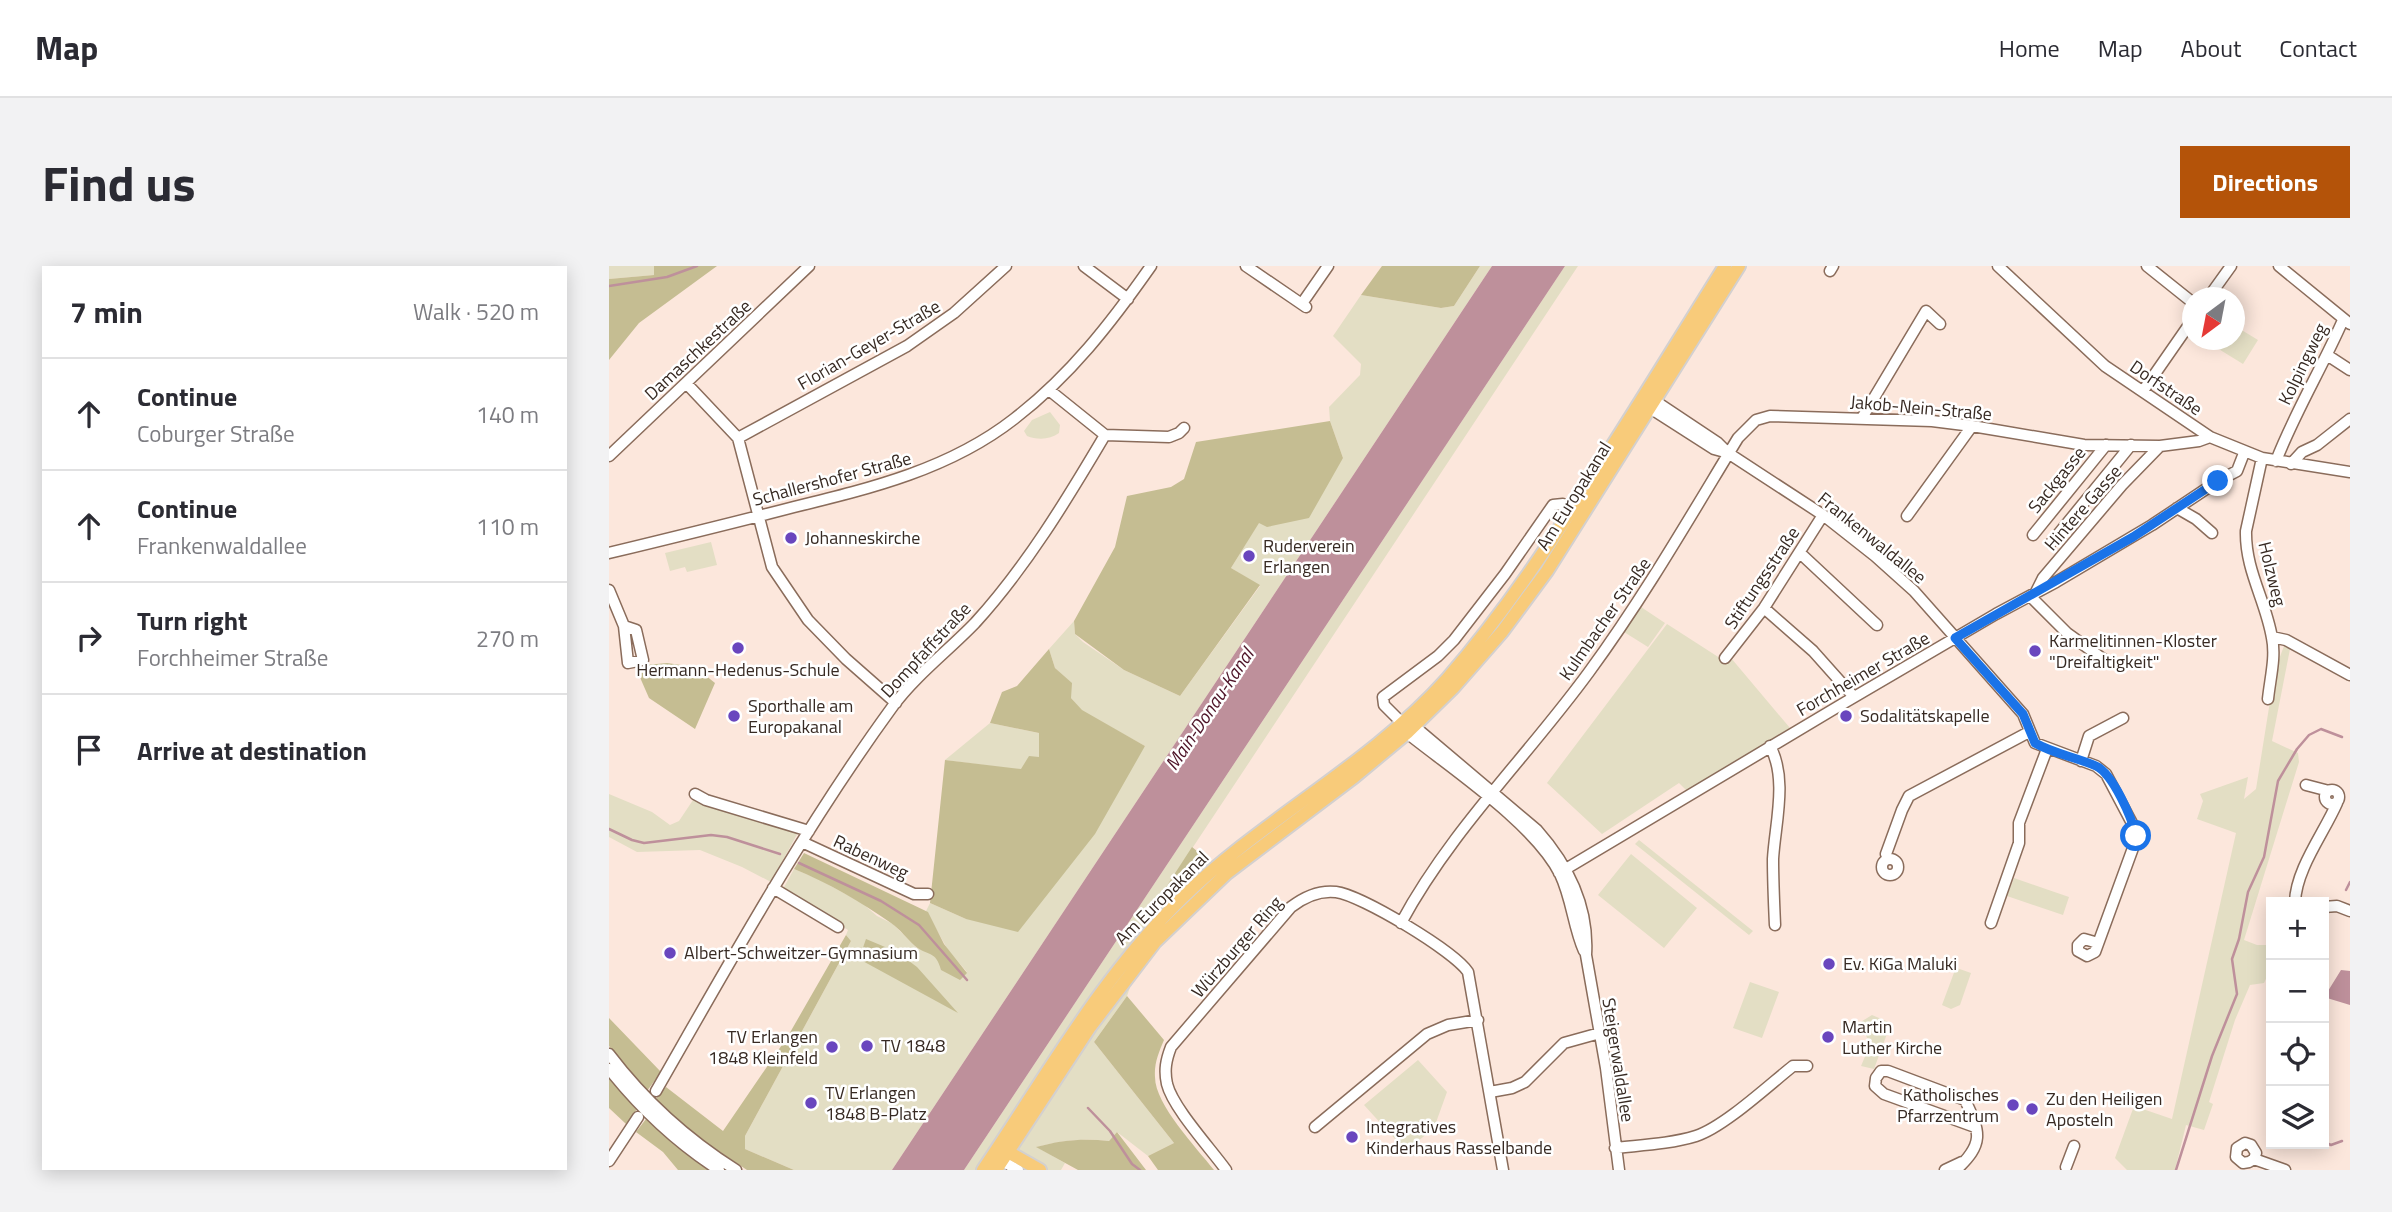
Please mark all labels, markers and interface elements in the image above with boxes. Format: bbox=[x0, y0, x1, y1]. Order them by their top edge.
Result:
text: Map bbox=[35, 23, 98, 73]
text: Home bbox=[1999, 30, 2060, 66]
text: Map bbox=[2098, 30, 2143, 66]
text: About bbox=[2181, 30, 2241, 66]
text: Contact bbox=[2279, 30, 2357, 66]
text: Find us bbox=[42, 145, 196, 220]
button: Directions bbox=[2180, 146, 2350, 218]
north arrow bbox=[2182, 287, 2245, 350]
text: 7 min bbox=[70, 289, 143, 335]
street label: Damaschkestraße bbox=[638, 293, 757, 406]
street label: Florian-Geyer-Straße bbox=[792, 293, 945, 396]
text: Walk · 520 m bbox=[413, 294, 539, 329]
street label: Kolpingweg bbox=[2271, 318, 2334, 409]
street label: Dorfstraße bbox=[2124, 353, 2208, 422]
text: Continue bbox=[137, 377, 237, 416]
street label: Jakob-Nein-Straße bbox=[1849, 388, 1993, 427]
icon: ahead bbox=[70, 395, 108, 433]
text: 140 m bbox=[476, 397, 539, 432]
text: Coburger Straße bbox=[137, 416, 295, 451]
street label: Am Europakanal bbox=[1529, 436, 1618, 555]
street label: Sackgasse bbox=[2021, 440, 2092, 519]
street label: Schallershofer Straße bbox=[750, 444, 914, 513]
street label: Hintere Gasse bbox=[2038, 459, 2128, 557]
route end bbox=[2202, 465, 2233, 496]
street label: Frankenwaldallee bbox=[1812, 485, 1932, 590]
text: Continue bbox=[137, 489, 237, 528]
icon: ahead bbox=[70, 507, 108, 545]
text: 110 m bbox=[476, 509, 539, 544]
street label: Stiftungsstraße bbox=[1717, 521, 1806, 634]
place label: Johanneskirche bbox=[805, 524, 920, 551]
text: Frankenwaldallee bbox=[137, 528, 307, 563]
marker: Johanneskirche bbox=[783, 530, 799, 546]
place label: Ruderverein Erlangen bbox=[1263, 532, 1355, 580]
street label: Holzweg bbox=[2251, 539, 2294, 609]
marker: Ruderverein Erlangen bbox=[1241, 548, 1257, 564]
street label: Kulmbacher Straße bbox=[1552, 552, 1657, 686]
street label: Dompfaffstraße bbox=[874, 596, 977, 703]
text: Turn right bbox=[137, 601, 248, 640]
icon: right bbox=[70, 619, 108, 657]
text: 270 m bbox=[476, 621, 539, 656]
street label: Forchheimer Straße bbox=[1791, 624, 1934, 723]
place label: Karmelitinnen-Kloster "Dreifaltigkeit" bbox=[2049, 627, 2217, 675]
text: Forchheimer Straße bbox=[137, 640, 328, 675]
marker: Hermann-Hedenus-Schule bbox=[730, 640, 746, 656]
water label: Main-Donau-Kanal bbox=[1157, 640, 1261, 776]
marker: Karmelitinnen-Kloster "Dreifaltigkeit" bbox=[2027, 643, 2043, 659]
place label: Hermann-Hedenus-Schule bbox=[636, 656, 840, 683]
place label: Sporthalle am Europakanal bbox=[748, 692, 853, 740]
place label: Sodalitätskapelle bbox=[1860, 702, 1990, 729]
marker: Sporthalle am Europakanal bbox=[726, 708, 742, 724]
marker: Sodalitätskapelle bbox=[1838, 708, 1854, 724]
icon: arrive bbox=[70, 731, 108, 769]
text: Arrive at destination bbox=[137, 731, 367, 770]
route start bbox=[2120, 820, 2151, 851]
street label: Rabenweg bbox=[829, 827, 913, 886]
street label: Am Europakanal bbox=[1108, 844, 1215, 951]
street label: Würzburger Ring bbox=[1185, 890, 1289, 1004]
map controls bbox=[2266, 897, 2329, 1149]
button: + bbox=[2266, 897, 2329, 960]
place label: Albert-Schweitzer-Gymnasium bbox=[684, 939, 918, 966]
marker: Albert-Schweitzer-Gymnasium bbox=[662, 945, 678, 961]
place label: Ev. KiGa Maluki bbox=[1843, 950, 1957, 977]
marker: Ev. KiGa Maluki bbox=[1821, 956, 1837, 972]
button: − bbox=[2266, 960, 2329, 1023]
street label: Steigerwaldallee bbox=[1595, 996, 1642, 1124]
place label: Martin Luther Kirche bbox=[1842, 1013, 1942, 1061]
place label: TV Erlangen 1848 Kleinfeld bbox=[708, 1023, 818, 1071]
button: locate bbox=[2266, 1023, 2329, 1086]
marker: Martin Luther Kirche bbox=[1820, 1029, 1836, 1045]
place label: TV 1848 bbox=[881, 1032, 945, 1059]
marker: TV 1848 bbox=[859, 1038, 875, 1054]
marker: TV Erlangen 1848 Kleinfeld bbox=[824, 1039, 840, 1055]
place label: TV Erlangen 1848 B-Platz bbox=[825, 1079, 927, 1127]
place label: Katholisches Pfarrzentrum bbox=[1897, 1081, 1999, 1129]
place label: Zu den Heiligen Aposteln bbox=[2046, 1085, 2162, 1133]
button: layers bbox=[2266, 1086, 2329, 1149]
marker: TV Erlangen 1848 B-Platz bbox=[803, 1095, 819, 1111]
marker: Katholisches Pfarrzentrum bbox=[2005, 1097, 2021, 1113]
marker: Zu den Heiligen Aposteln bbox=[2024, 1101, 2040, 1117]
place label: Integratives Kinderhaus Rasselbande bbox=[1366, 1113, 1552, 1161]
marker: Integratives Kinderhaus Rasselbande bbox=[1344, 1129, 1360, 1145]

